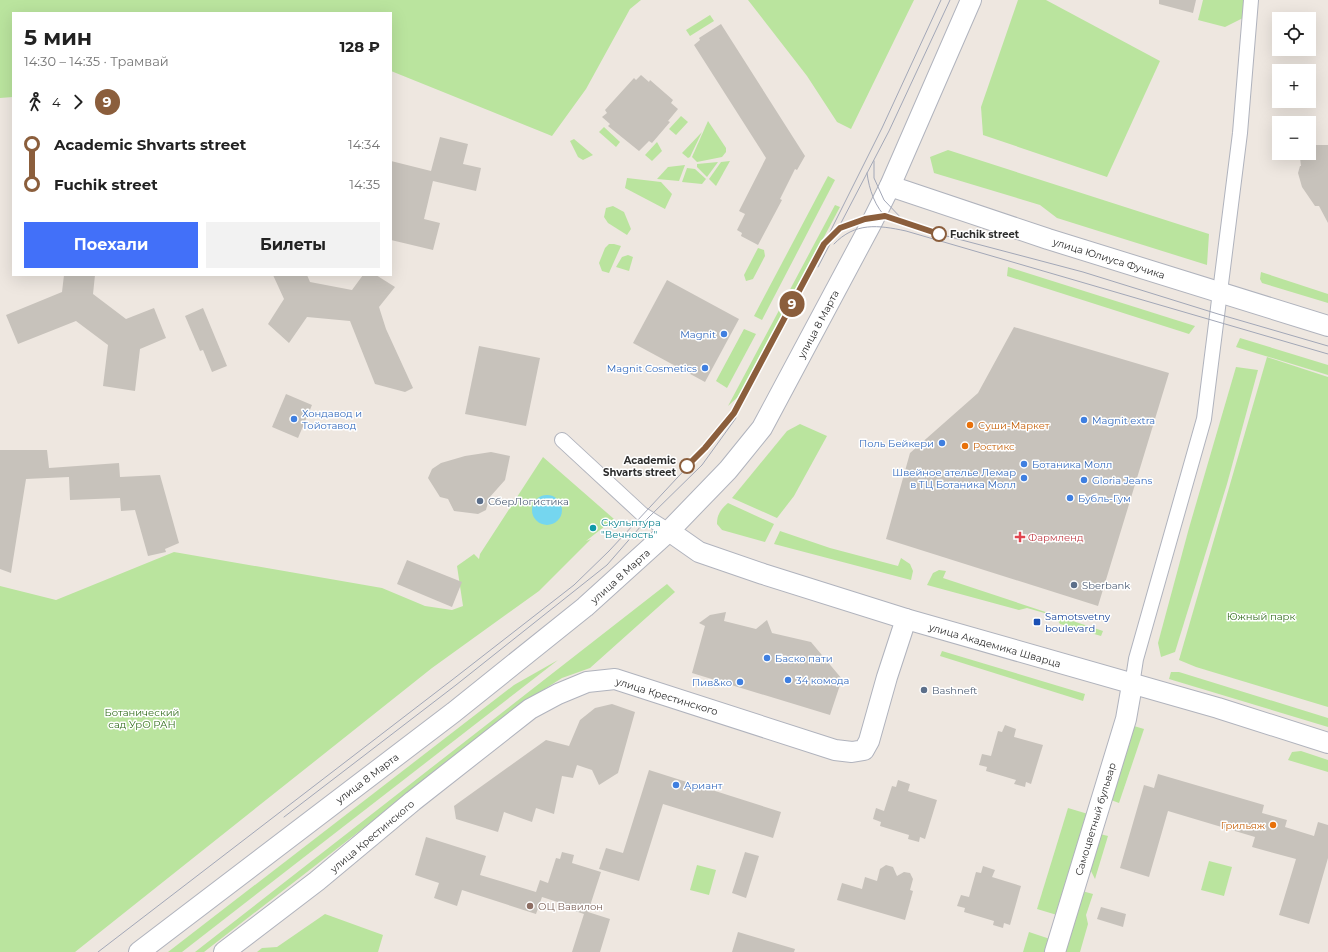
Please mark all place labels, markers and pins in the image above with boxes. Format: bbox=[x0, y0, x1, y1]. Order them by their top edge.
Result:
marker: Fuchik street bbox=[931, 226, 947, 242]
place label: Fuchik street bbox=[950, 228, 1020, 241]
place label: Magnit bbox=[680, 328, 716, 341]
marker: Magnit bbox=[719, 329, 729, 339]
place label: Magnit Cosmetics bbox=[607, 362, 697, 375]
marker: Magnit Cosmetics bbox=[700, 363, 710, 373]
place label: Хондавод и Тойотавод bbox=[302, 407, 362, 432]
marker: Хондавод и Тойотавод bbox=[289, 414, 299, 424]
place label: Magnit extra bbox=[1092, 414, 1155, 427]
marker: Magnit extra bbox=[1079, 415, 1089, 425]
place label: Суши-Маркет bbox=[978, 419, 1050, 432]
marker: Суши-Маркет bbox=[965, 420, 975, 430]
place label: Поль Бейкери bbox=[859, 437, 934, 450]
marker: Поль Бейкери bbox=[937, 438, 947, 448]
place label: Ростикс bbox=[973, 440, 1015, 453]
marker: Ростикс bbox=[960, 441, 970, 451]
place label: Academic Shvarts street bbox=[603, 454, 677, 479]
marker: Academic Shvarts street bbox=[679, 458, 695, 474]
place label: Ботаника Молл bbox=[1032, 458, 1112, 471]
marker: Ботаника Молл bbox=[1019, 459, 1029, 469]
place label: Швейное ателье Лемар в ТЦ Ботаника Молл bbox=[892, 466, 1016, 491]
marker: Швейное ателье Лемар в ТЦ Ботаника Молл bbox=[1019, 473, 1029, 483]
place label: Gloria Jeans bbox=[1092, 474, 1152, 487]
marker: Gloria Jeans bbox=[1079, 475, 1089, 485]
place label: Бубль-Гум bbox=[1078, 492, 1131, 505]
marker: Бубль-Гум bbox=[1065, 493, 1075, 503]
place label: СберЛогистика bbox=[488, 495, 569, 508]
marker: СберЛогистика bbox=[475, 496, 485, 506]
place label: Скульптура "Вечность" bbox=[601, 516, 661, 541]
marker: Скульптура "Вечность" bbox=[588, 523, 598, 533]
place label: Фармленд bbox=[1028, 531, 1084, 544]
marker: Фармленд bbox=[1015, 532, 1025, 542]
place label: Sberbank bbox=[1082, 579, 1130, 592]
marker: Sberbank bbox=[1069, 580, 1079, 590]
place label: Samotsvetny boulevard bbox=[1045, 610, 1111, 635]
marker: Samotsvetny boulevard bbox=[1032, 617, 1042, 627]
place label: Баско пати bbox=[775, 652, 833, 665]
marker: Баско пати bbox=[762, 653, 772, 663]
place label: 34 комода bbox=[796, 674, 849, 687]
marker: 34 комода bbox=[783, 675, 793, 685]
place label: Пив&ко bbox=[692, 676, 732, 689]
marker: Пив&ко bbox=[735, 677, 745, 687]
place label: Bashneft bbox=[932, 684, 977, 697]
marker: Bashneft bbox=[919, 685, 929, 695]
place label: Ариант bbox=[684, 779, 723, 792]
marker: Ариант bbox=[671, 780, 681, 790]
place label: Грильяж bbox=[1221, 819, 1266, 832]
marker: Грильяж bbox=[1268, 820, 1278, 830]
place label: ОЦ Вавилон bbox=[538, 900, 603, 913]
marker: ОЦ Вавилон bbox=[525, 901, 535, 911]

